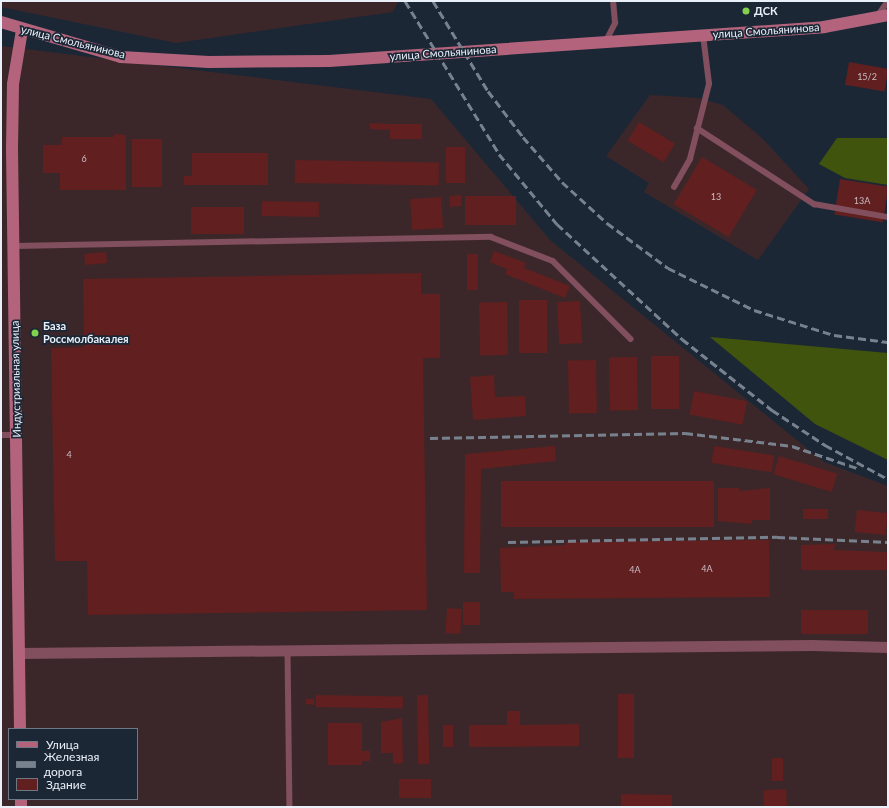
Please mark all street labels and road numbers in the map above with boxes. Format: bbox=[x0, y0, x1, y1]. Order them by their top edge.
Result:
street label: улица Смольянинова bbox=[712, 21, 820, 41]
street label: улица Смольянинова bbox=[20, 23, 126, 61]
street label: улица Смольянинова bbox=[389, 43, 497, 63]
street label: Индустриальная улица bbox=[8, 320, 24, 438]

